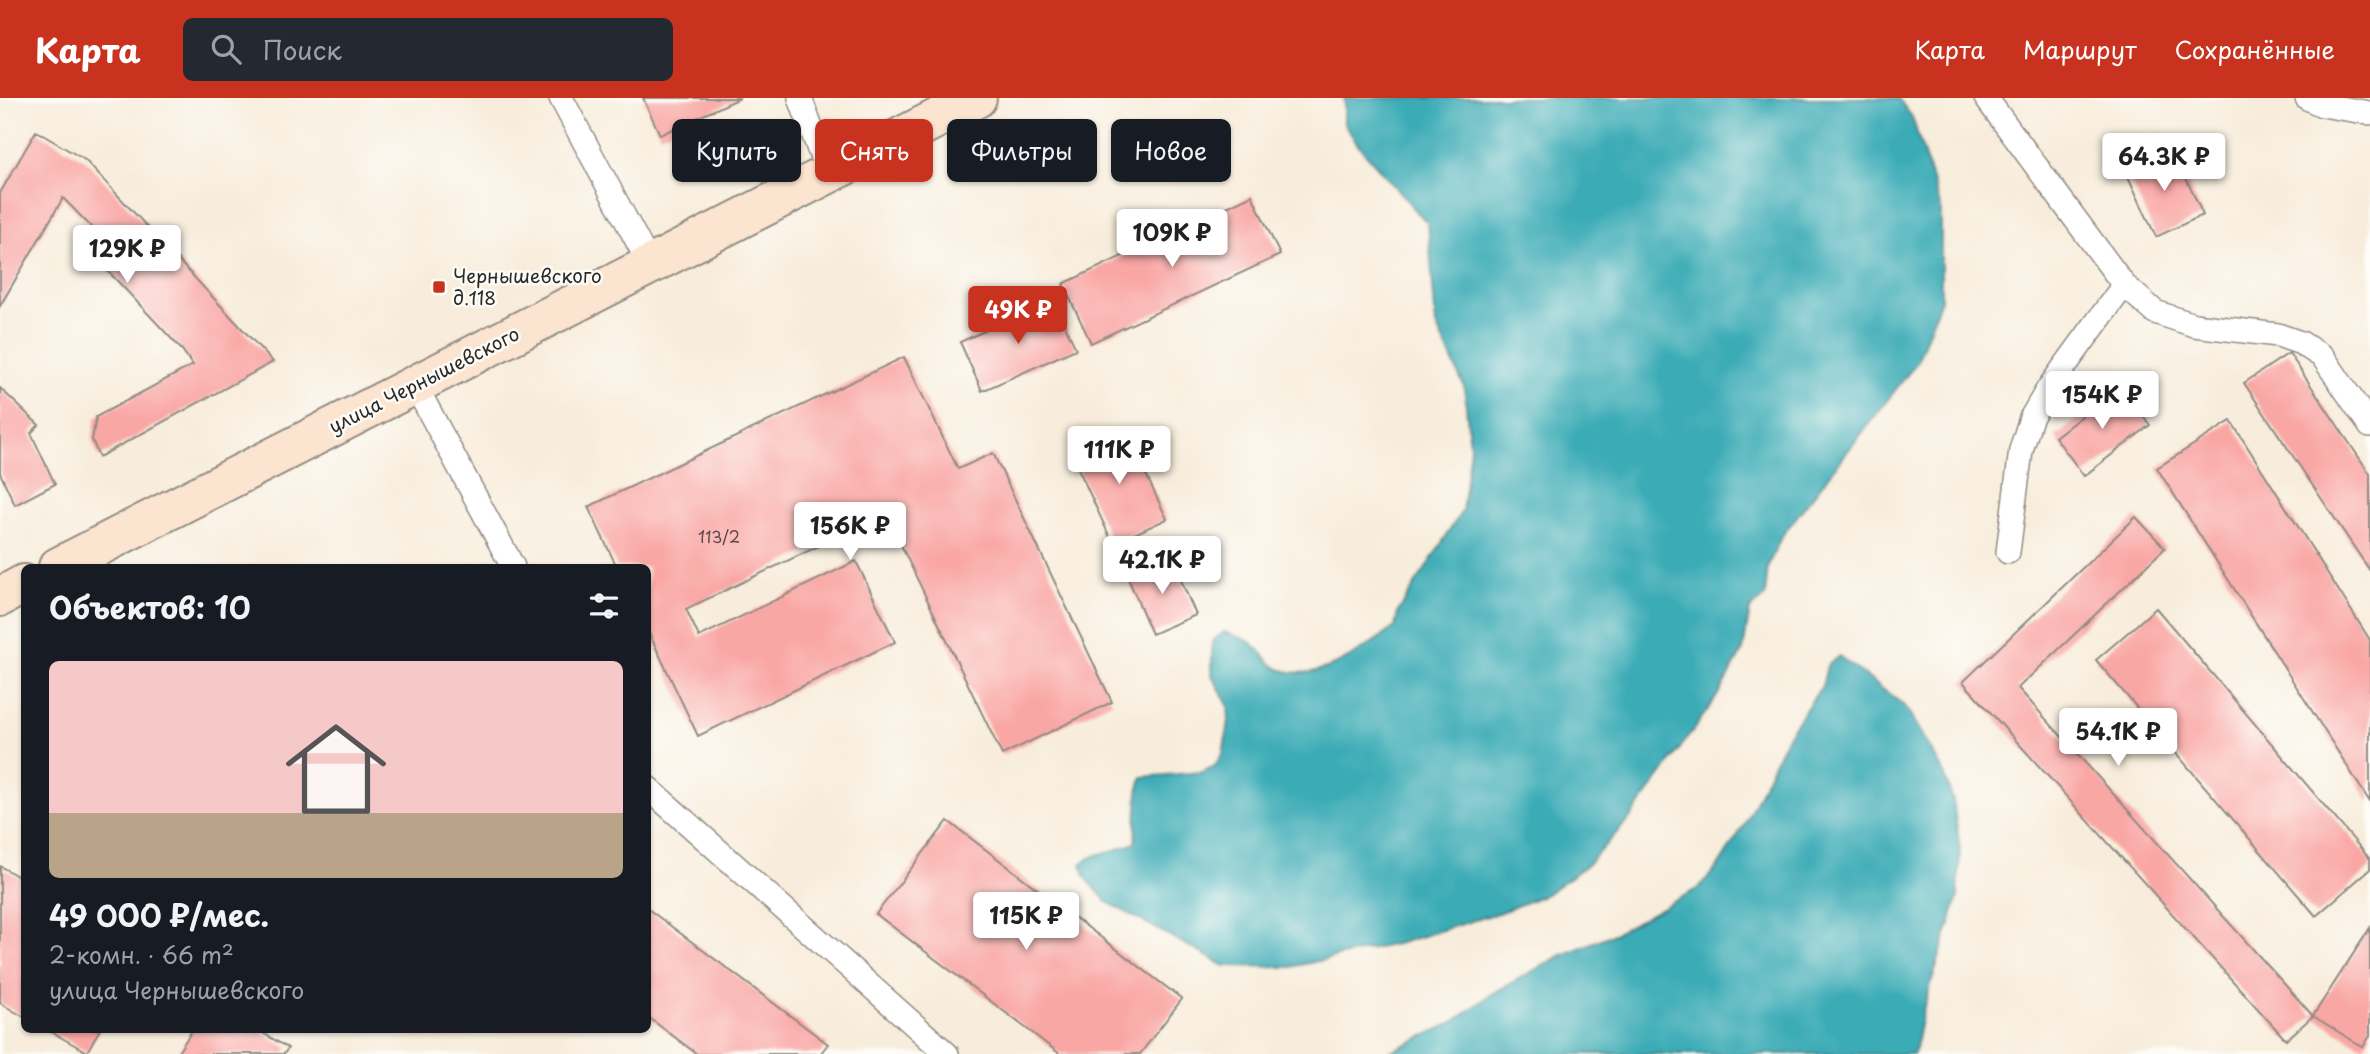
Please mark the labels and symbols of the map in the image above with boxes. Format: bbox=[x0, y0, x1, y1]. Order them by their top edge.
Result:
pin: 64.3K ₽ bbox=[2099, 134, 2229, 193]
pin: 109K ₽ bbox=[1115, 209, 1229, 269]
pin: 129K ₽ bbox=[70, 226, 184, 285]
place label: Чернышевского д.118 bbox=[453, 261, 602, 311]
marker: Чернышевского д.118 bbox=[431, 279, 447, 295]
pin: 49K ₽ bbox=[969, 286, 1067, 346]
street label: улица Чернышевского bbox=[323, 319, 524, 439]
pin: 154K ₽ bbox=[2045, 372, 2159, 431]
pin: 111K ₽ bbox=[1062, 426, 1176, 486]
pin: 156K ₽ bbox=[793, 503, 907, 562]
house number: 113/2 bbox=[698, 524, 740, 548]
pin: 42.1K ₽ bbox=[1097, 536, 1227, 596]
pin: 54.1K ₽ bbox=[2053, 708, 2183, 768]
pin: 115K ₽ bbox=[969, 892, 1083, 952]

